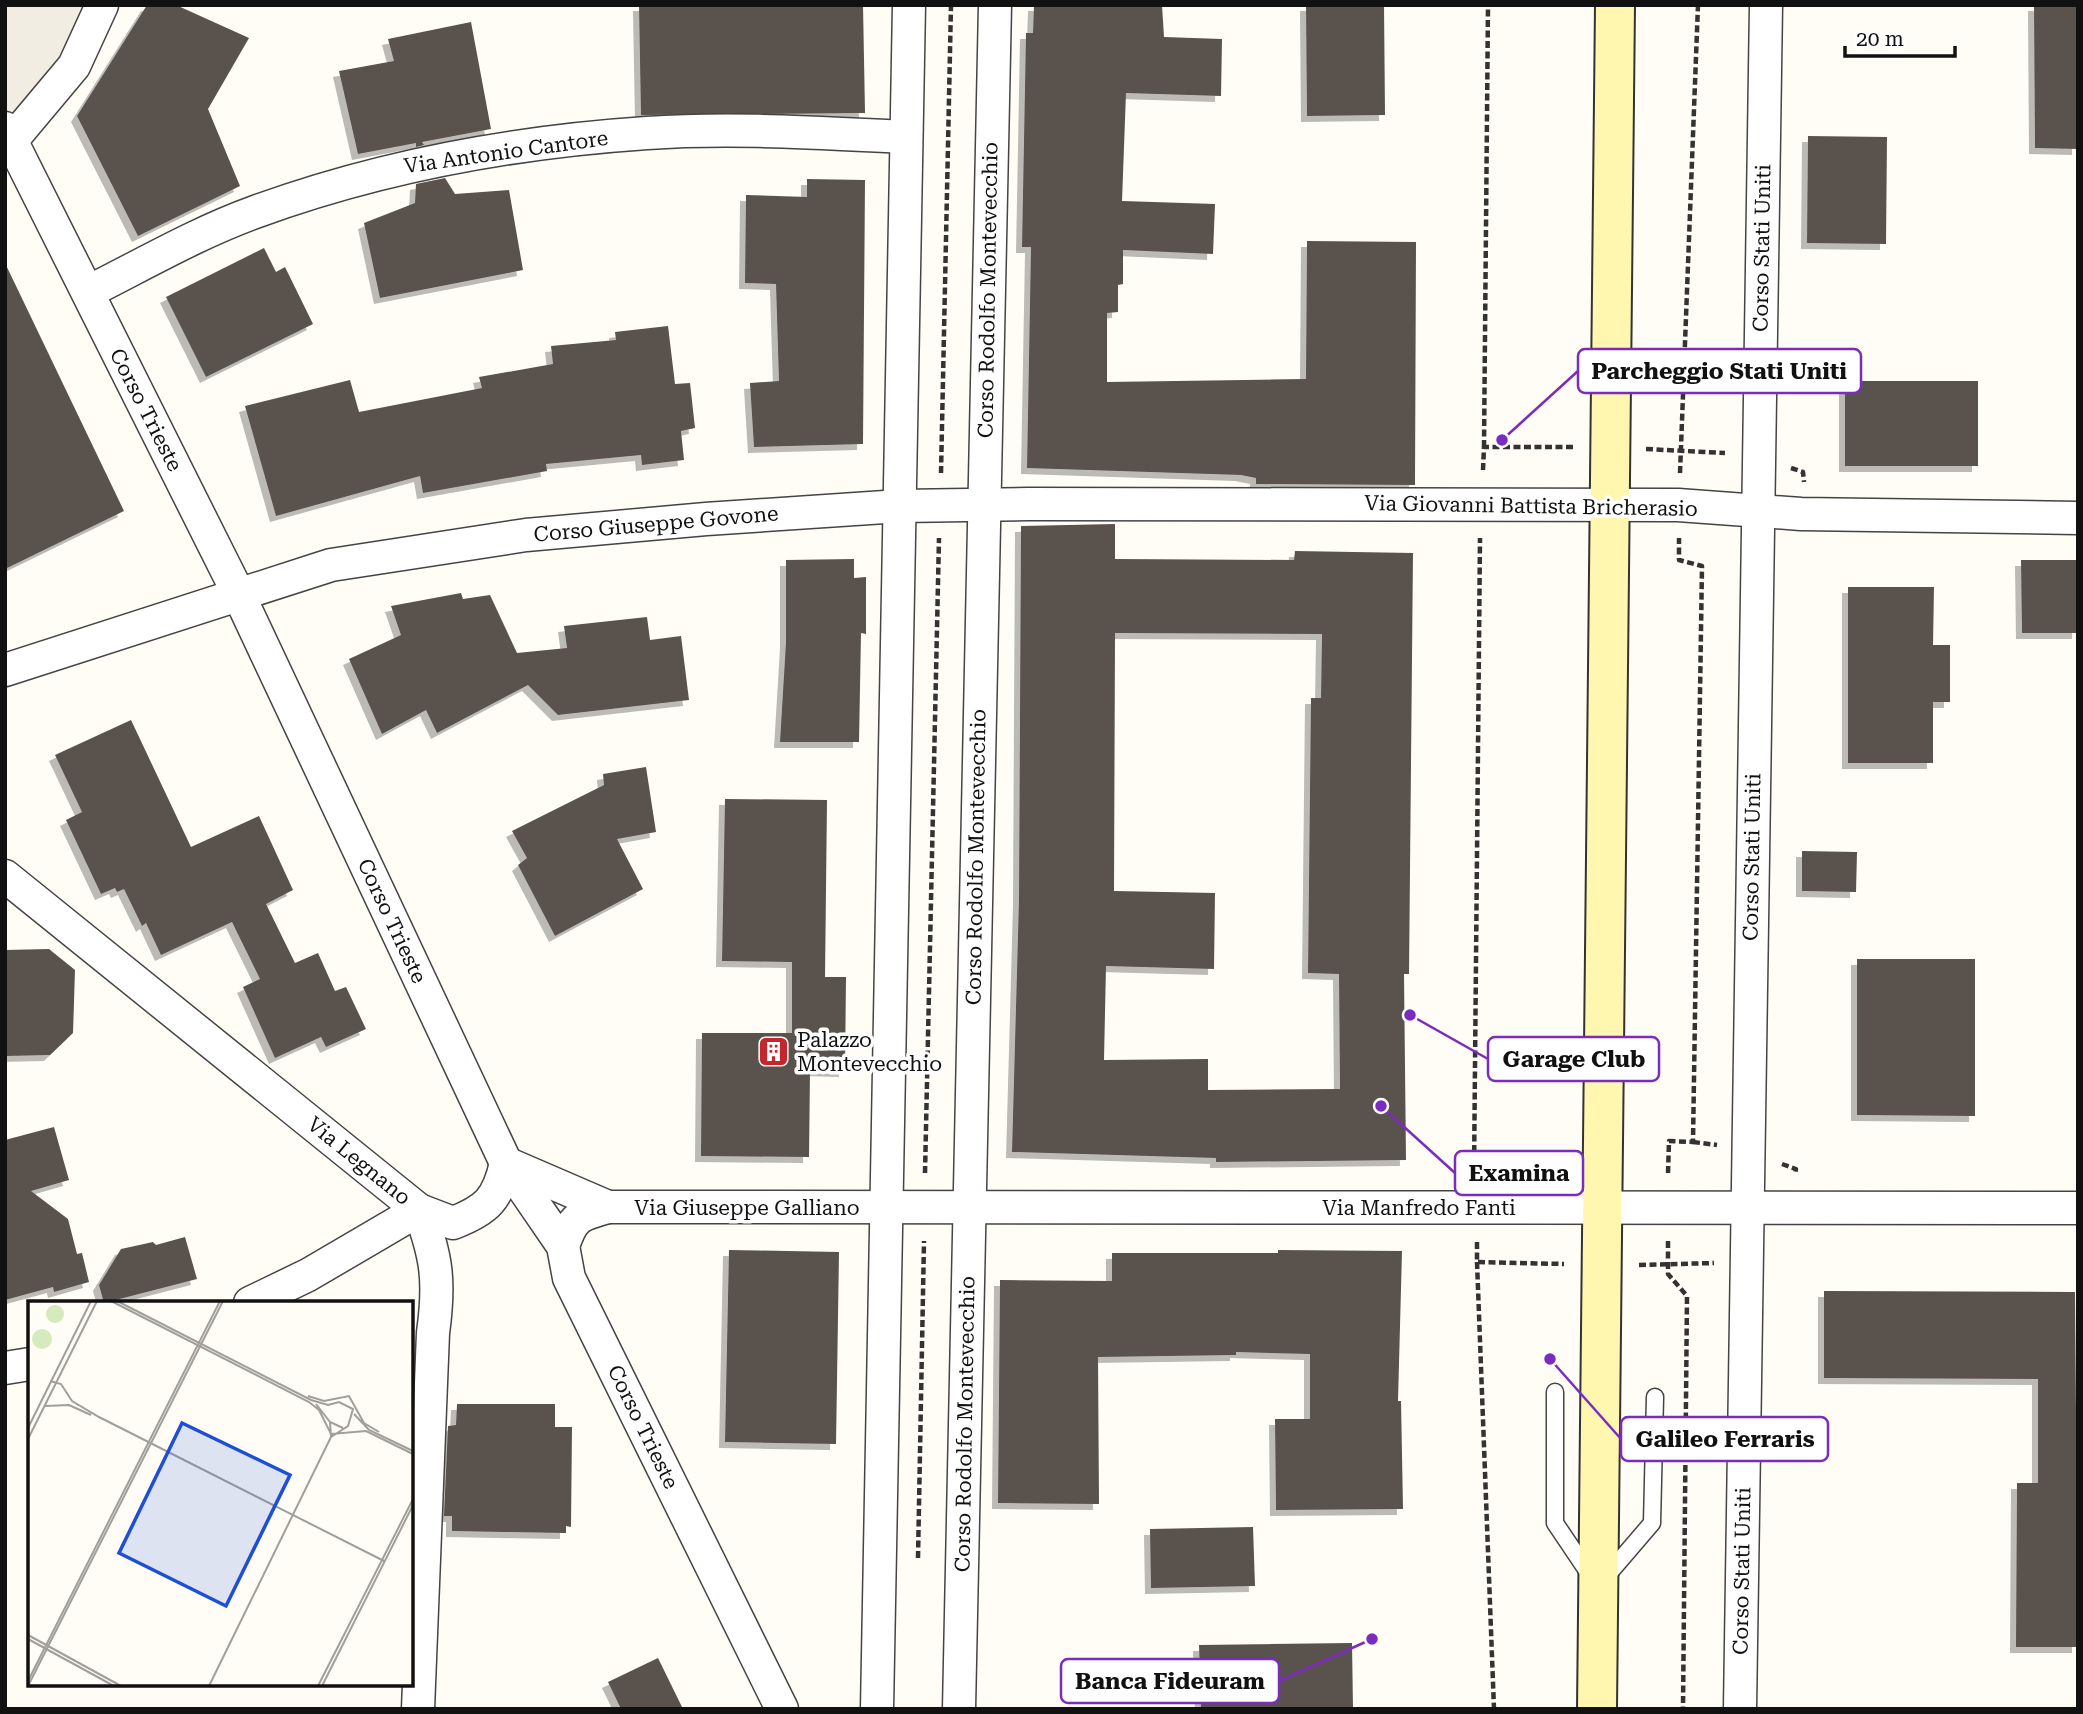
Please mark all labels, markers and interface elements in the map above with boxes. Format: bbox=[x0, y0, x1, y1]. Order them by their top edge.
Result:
scale bar bbox=[1845, 14, 1955, 58]
text: 20 m bbox=[1856, 27, 1904, 51]
street label: Via Antonio Cantore bbox=[402, 126, 610, 178]
street label: Corso Rodolfo Montevecchio bbox=[973, 142, 1003, 438]
street label: Corso Stati Uniti bbox=[1749, 164, 1775, 332]
street label: Corso Trieste bbox=[105, 345, 187, 475]
callout: Parcheggio Stati Uniti bbox=[1578, 349, 1861, 393]
text: Parcheggio Stati Uniti bbox=[1591, 358, 1847, 385]
street label: Via Giovanni Battista Bricherasio bbox=[1364, 491, 1698, 521]
street label: Corso Giuseppe Govone bbox=[533, 501, 779, 547]
street label: Corso Rodolfo Montevecchio bbox=[961, 709, 991, 1005]
street label: Corso Stati Uniti bbox=[1739, 773, 1765, 941]
street label: Corso Trieste bbox=[353, 855, 431, 987]
place label: Palazzo Montevecchio bbox=[797, 1028, 942, 1076]
building icon: Palazzo Montevecchio bbox=[757, 1035, 791, 1069]
callout: Garage Club bbox=[1488, 1037, 1659, 1081]
text: Garage Club bbox=[1503, 1046, 1645, 1073]
street label: Via Legnano bbox=[303, 1112, 415, 1210]
callout: Examina bbox=[1455, 1151, 1583, 1195]
text: Examina bbox=[1469, 1160, 1570, 1187]
street label: Via Giuseppe Galliano bbox=[634, 1196, 860, 1220]
street label: Via Manfredo Fanti bbox=[1322, 1196, 1516, 1220]
street label: Corso Rodolfo Montevecchio bbox=[950, 1276, 980, 1572]
inset map bbox=[28, 1301, 413, 1686]
street label: Corso Trieste bbox=[603, 1361, 683, 1493]
callout: Galileo Ferraris bbox=[1621, 1417, 1828, 1461]
text: Galileo Ferraris bbox=[1635, 1426, 1815, 1453]
street label: Corso Stati Uniti bbox=[1729, 1487, 1755, 1655]
callout: Banca Fideuram bbox=[1061, 1659, 1279, 1703]
text: Banca Fideuram bbox=[1075, 1668, 1265, 1695]

